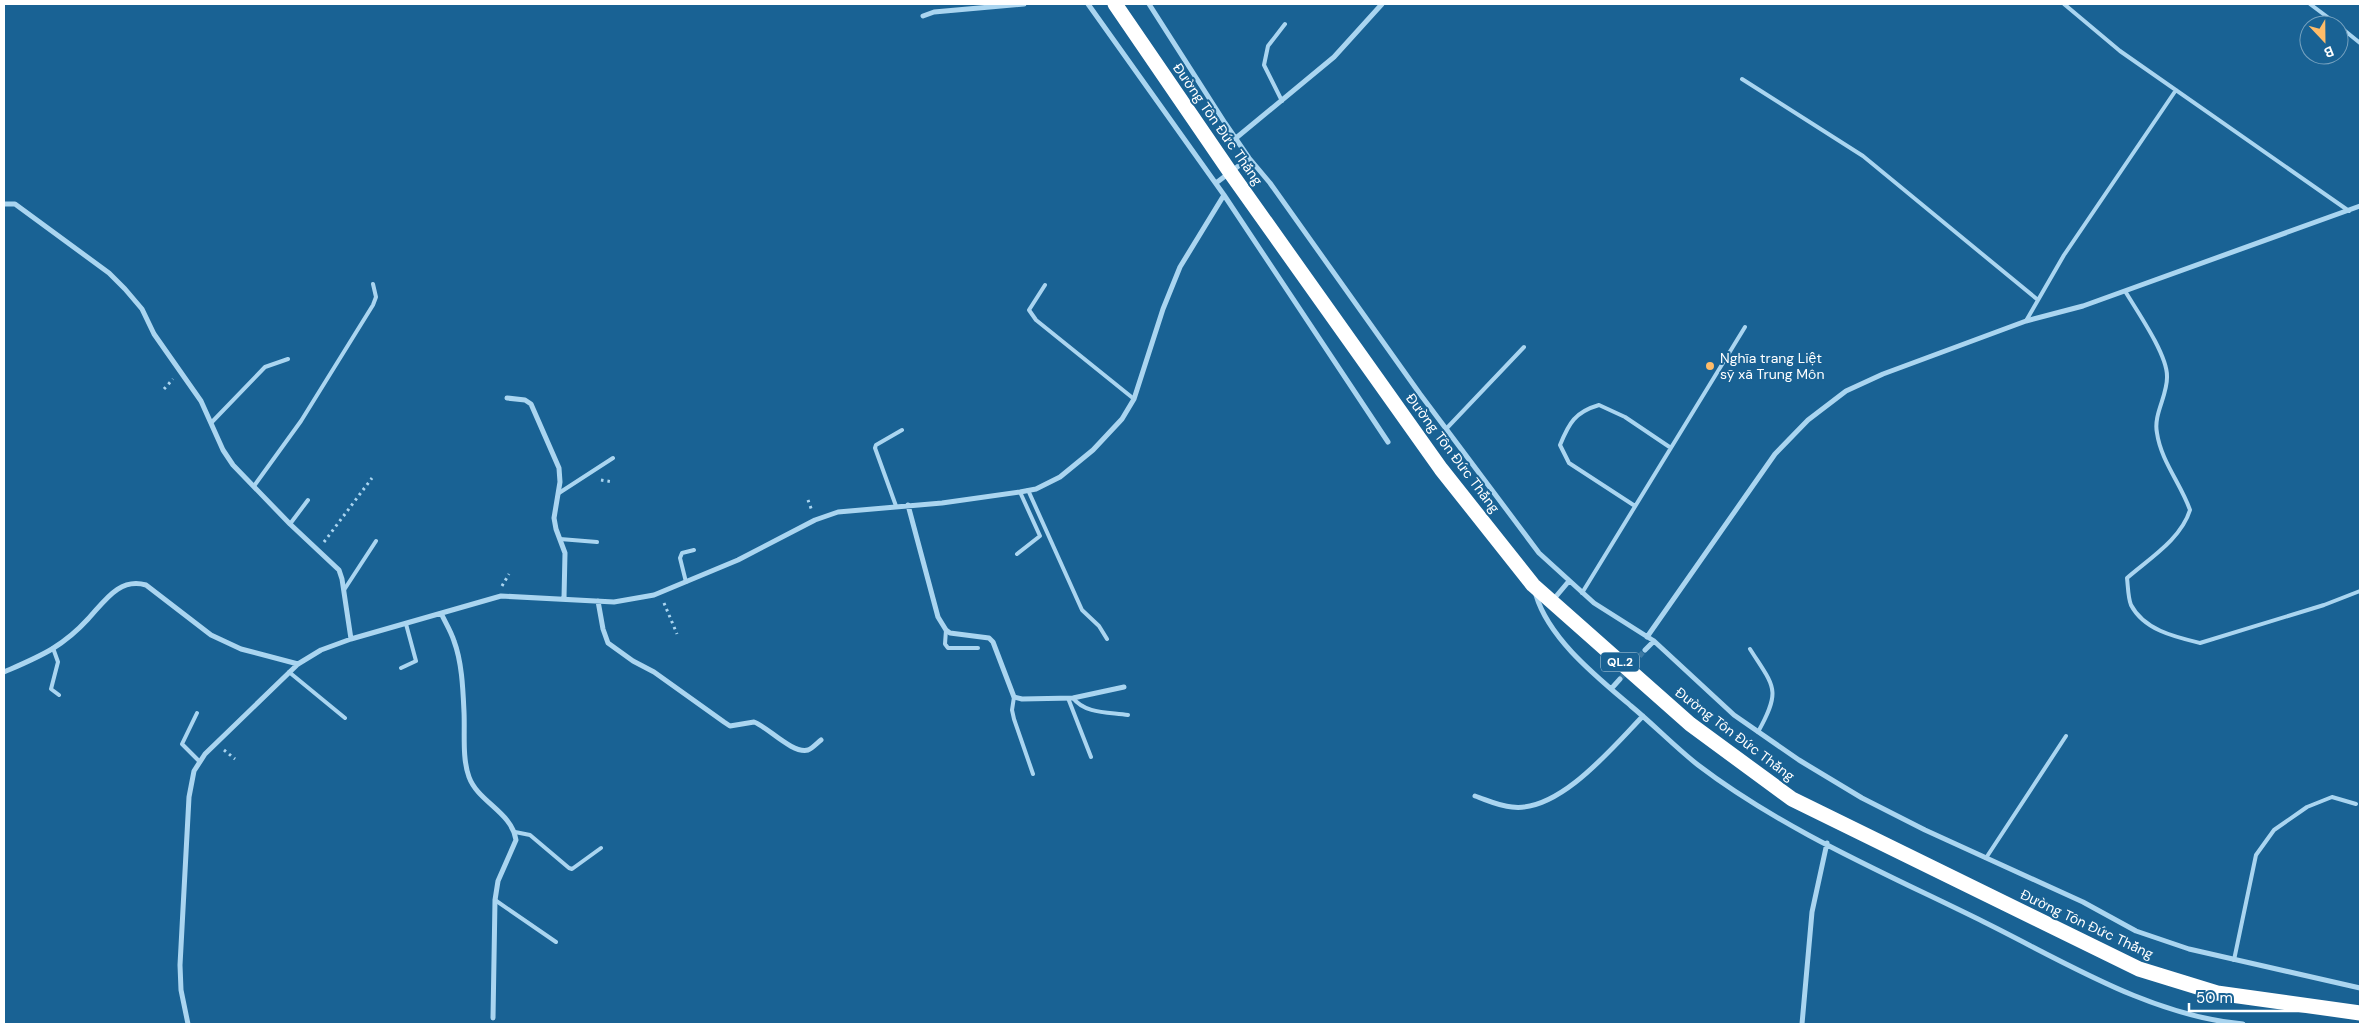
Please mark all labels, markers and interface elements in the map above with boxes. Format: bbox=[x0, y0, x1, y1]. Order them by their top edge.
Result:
north arrow bbox=[2299, 15, 2349, 65]
text: B bbox=[2321, 42, 2336, 62]
street label: Đường Tôn Đức Thắng bbox=[1169, 59, 1267, 189]
place label: Nghĩa trang Liệt sỹ xã Trung Môn bbox=[1720, 349, 1824, 383]
marker: Nghĩa trang Liệt sỹ xã Trung Môn bbox=[1704, 360, 1716, 372]
street label: Đường Tôn Đức Thắng bbox=[1402, 390, 1504, 517]
road number: QL.2 bbox=[1601, 652, 1639, 672]
street label: Đường Tôn Đức Thắng bbox=[1672, 683, 1799, 785]
street label: Đường Tôn Đức Thắng bbox=[2017, 885, 2157, 963]
scale bar bbox=[2189, 980, 2325, 1012]
text: 50 m bbox=[2196, 988, 2233, 1008]

